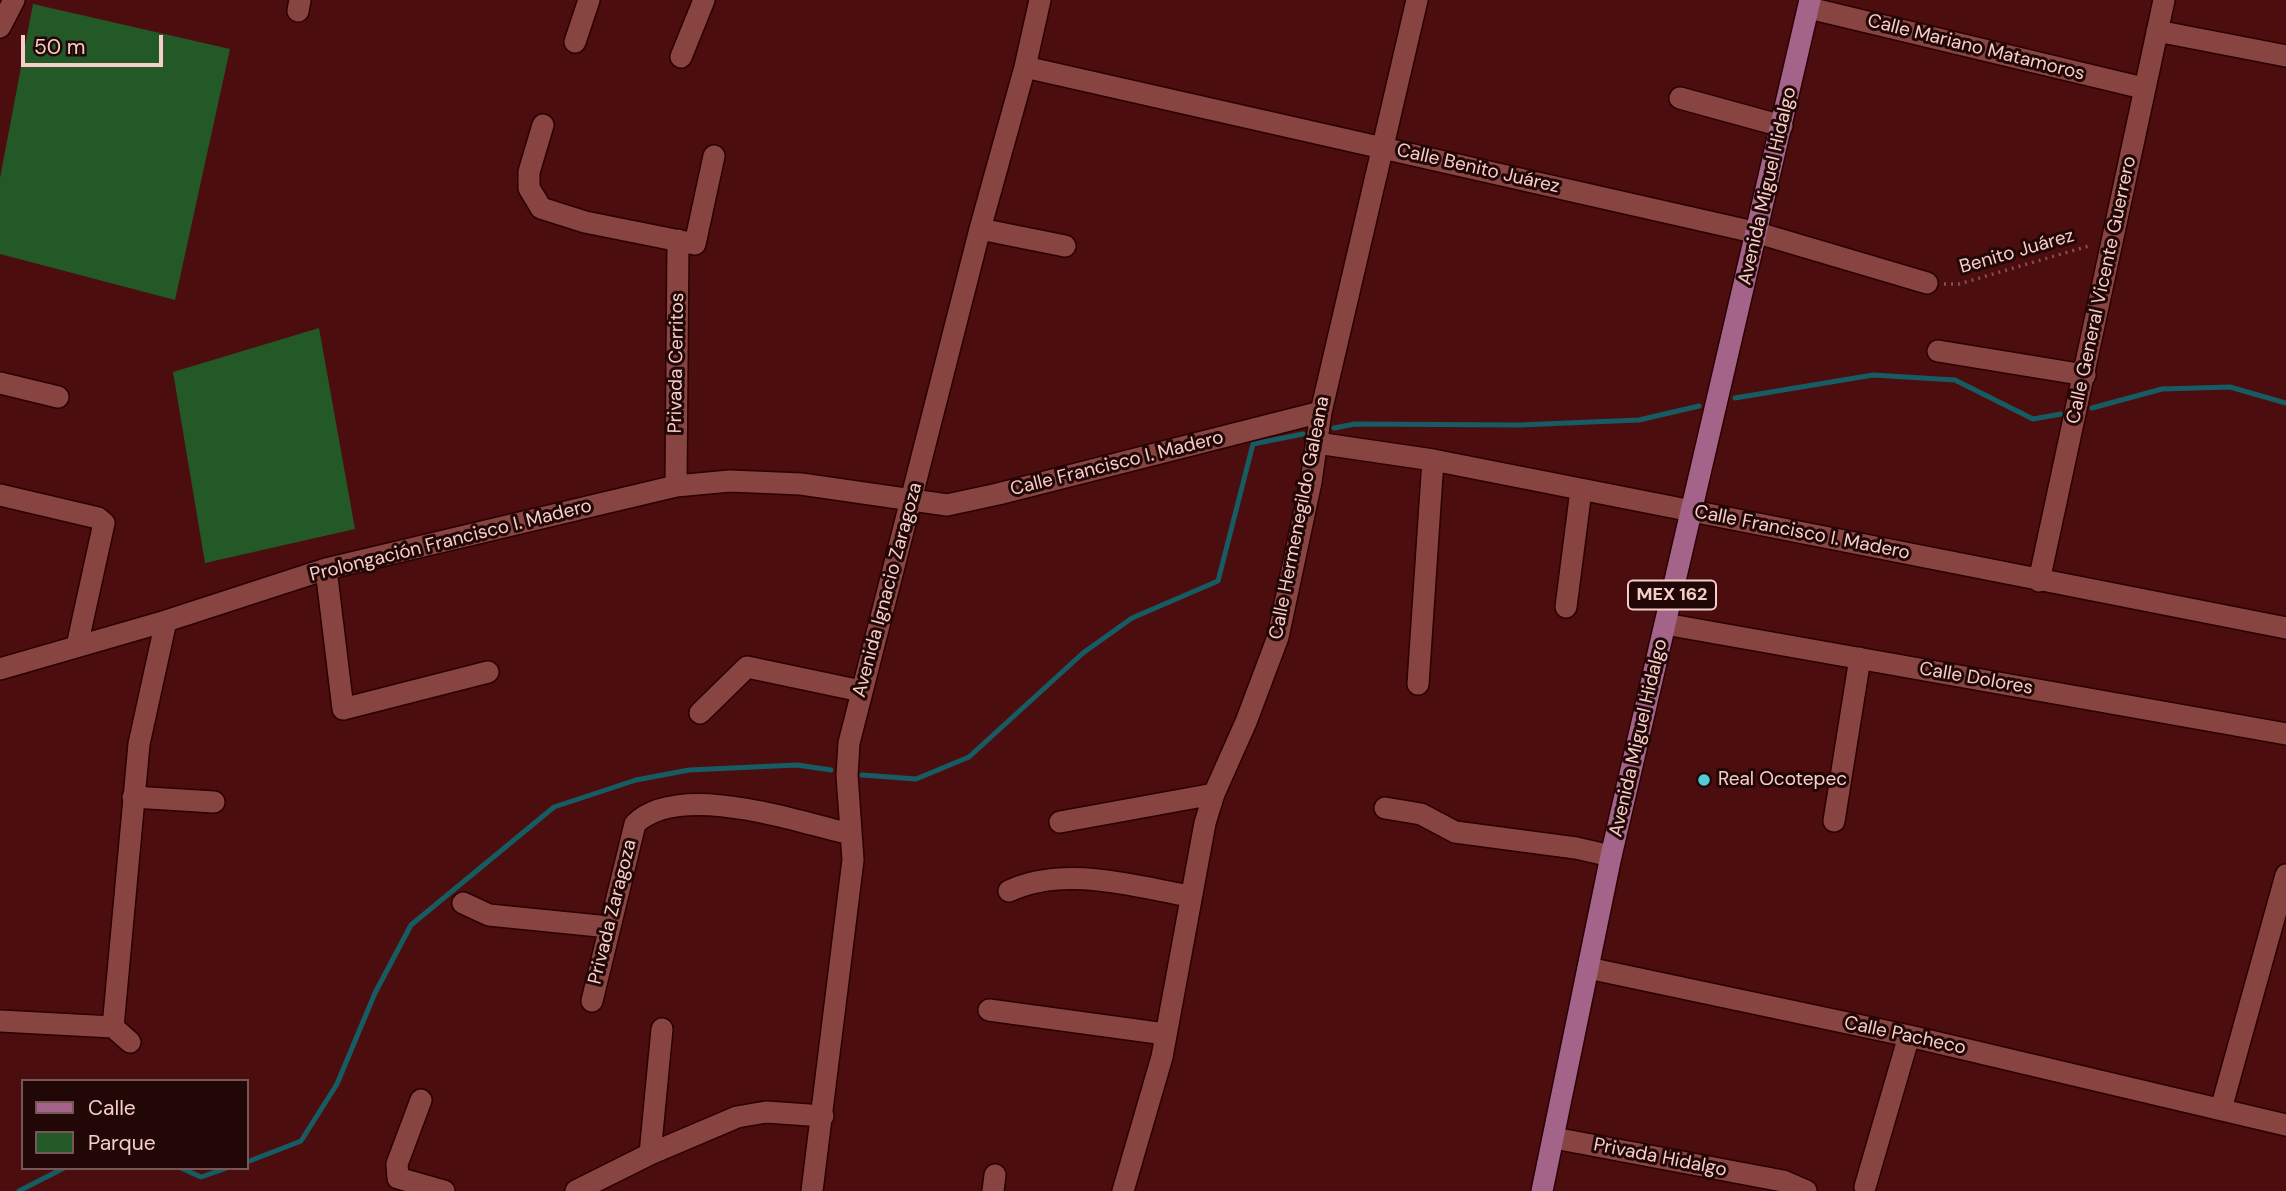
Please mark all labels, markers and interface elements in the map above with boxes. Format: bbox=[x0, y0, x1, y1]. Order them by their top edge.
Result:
street label: Calle Mariano Matamoros bbox=[1865, 10, 2087, 86]
scale bar bbox=[24, 21, 166, 65]
text: 50 m bbox=[34, 33, 85, 61]
street label: Avenida Miguel Hidalgo bbox=[1734, 85, 1802, 287]
street label: Calle Benito Juárez bbox=[1394, 139, 1562, 199]
street label: Calle General Vicente Guerrero bbox=[2062, 154, 2142, 426]
street label: Benito Juárez bbox=[1957, 225, 2077, 279]
street label: Privada Cerritos bbox=[664, 292, 690, 434]
street label: Calle Hermenegildo Galeana bbox=[1265, 394, 1335, 642]
street label: Calle Francisco I. Madero bbox=[1008, 426, 1226, 502]
street label: Avenida Ignacio Zaragoza bbox=[848, 480, 928, 700]
street label: Prolongación Francisco I. Madero bbox=[308, 495, 594, 587]
street label: Calle Francisco I. Madero bbox=[1692, 501, 1912, 565]
road number: MEX 162 bbox=[1628, 580, 1716, 610]
street label: Avenida Miguel Hidalgo bbox=[1605, 637, 1673, 839]
street label: Calle Dolores bbox=[1917, 658, 2035, 700]
place label: Real Ocotepec bbox=[1718, 769, 1847, 791]
marker: Real Ocotepec bbox=[1696, 772, 1712, 788]
street label: Privada Zaragoza bbox=[584, 837, 642, 987]
street label: Calle Pacheco bbox=[1842, 1012, 1968, 1060]
legend bbox=[21, 1079, 248, 1170]
text: Calle bbox=[88, 1094, 136, 1122]
text: Parque bbox=[88, 1129, 156, 1157]
street label: Privada Hidalgo bbox=[1591, 1134, 1729, 1182]

